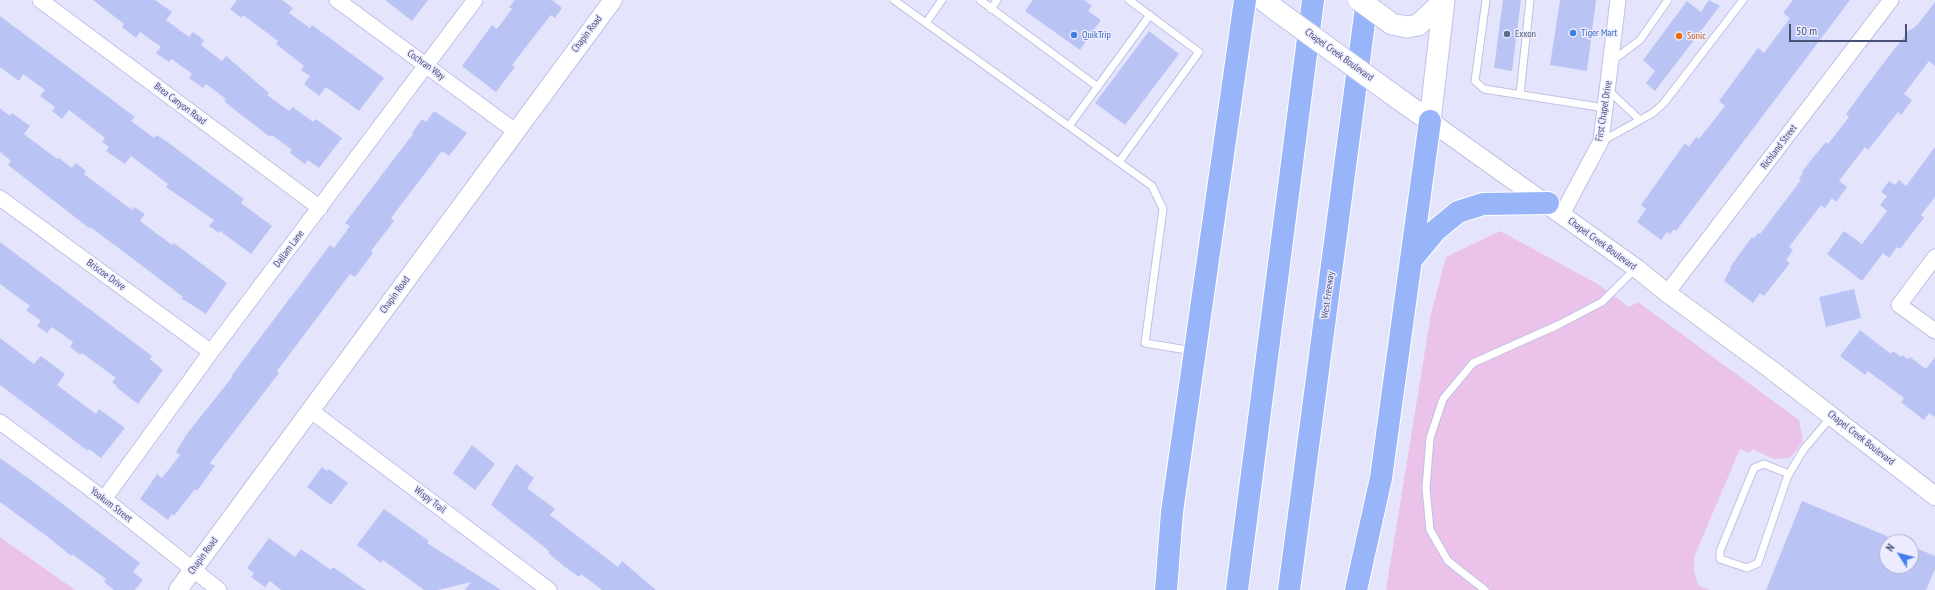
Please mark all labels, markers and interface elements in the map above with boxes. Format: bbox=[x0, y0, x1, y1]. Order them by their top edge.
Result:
street label: Chapin Road bbox=[569, 13, 605, 55]
scale bar bbox=[1791, 16, 1909, 42]
text: 50 m bbox=[1796, 23, 1817, 38]
street label: Chapel Creek Boulevard bbox=[1302, 26, 1376, 84]
place label: Tiger Mart bbox=[1581, 27, 1617, 39]
place label: Exxon bbox=[1515, 28, 1536, 40]
marker: Tiger Mart bbox=[1568, 28, 1578, 38]
place label: QuikTrip bbox=[1082, 29, 1111, 41]
marker: Exxon bbox=[1502, 29, 1512, 39]
marker: QuikTrip bbox=[1069, 30, 1079, 40]
place label: Sonic bbox=[1687, 30, 1706, 42]
marker: Sonic bbox=[1674, 31, 1684, 41]
street label: Cochran Way bbox=[405, 47, 447, 83]
street label: Brea Canyon Road bbox=[152, 80, 208, 128]
street label: First Chapel Drive bbox=[1593, 80, 1615, 142]
street label: Richland Street bbox=[1758, 122, 1800, 172]
street label: Chapel Creek Boulevard bbox=[1565, 215, 1639, 273]
street label: Dallam Lane bbox=[271, 228, 307, 270]
street label: Briscoe Drive bbox=[84, 257, 128, 293]
street label: West Freeway bbox=[1319, 271, 1337, 319]
street label: Chapin Road bbox=[377, 274, 413, 316]
street label: Chapel Creek Boulevard bbox=[1825, 408, 1897, 468]
street label: Wispy Trail bbox=[412, 484, 448, 516]
street label: Yoakum Street bbox=[88, 485, 134, 525]
north arrow bbox=[1879, 534, 1919, 574]
street label: Chapin Road bbox=[185, 535, 221, 577]
text: N bbox=[1883, 541, 1898, 554]

